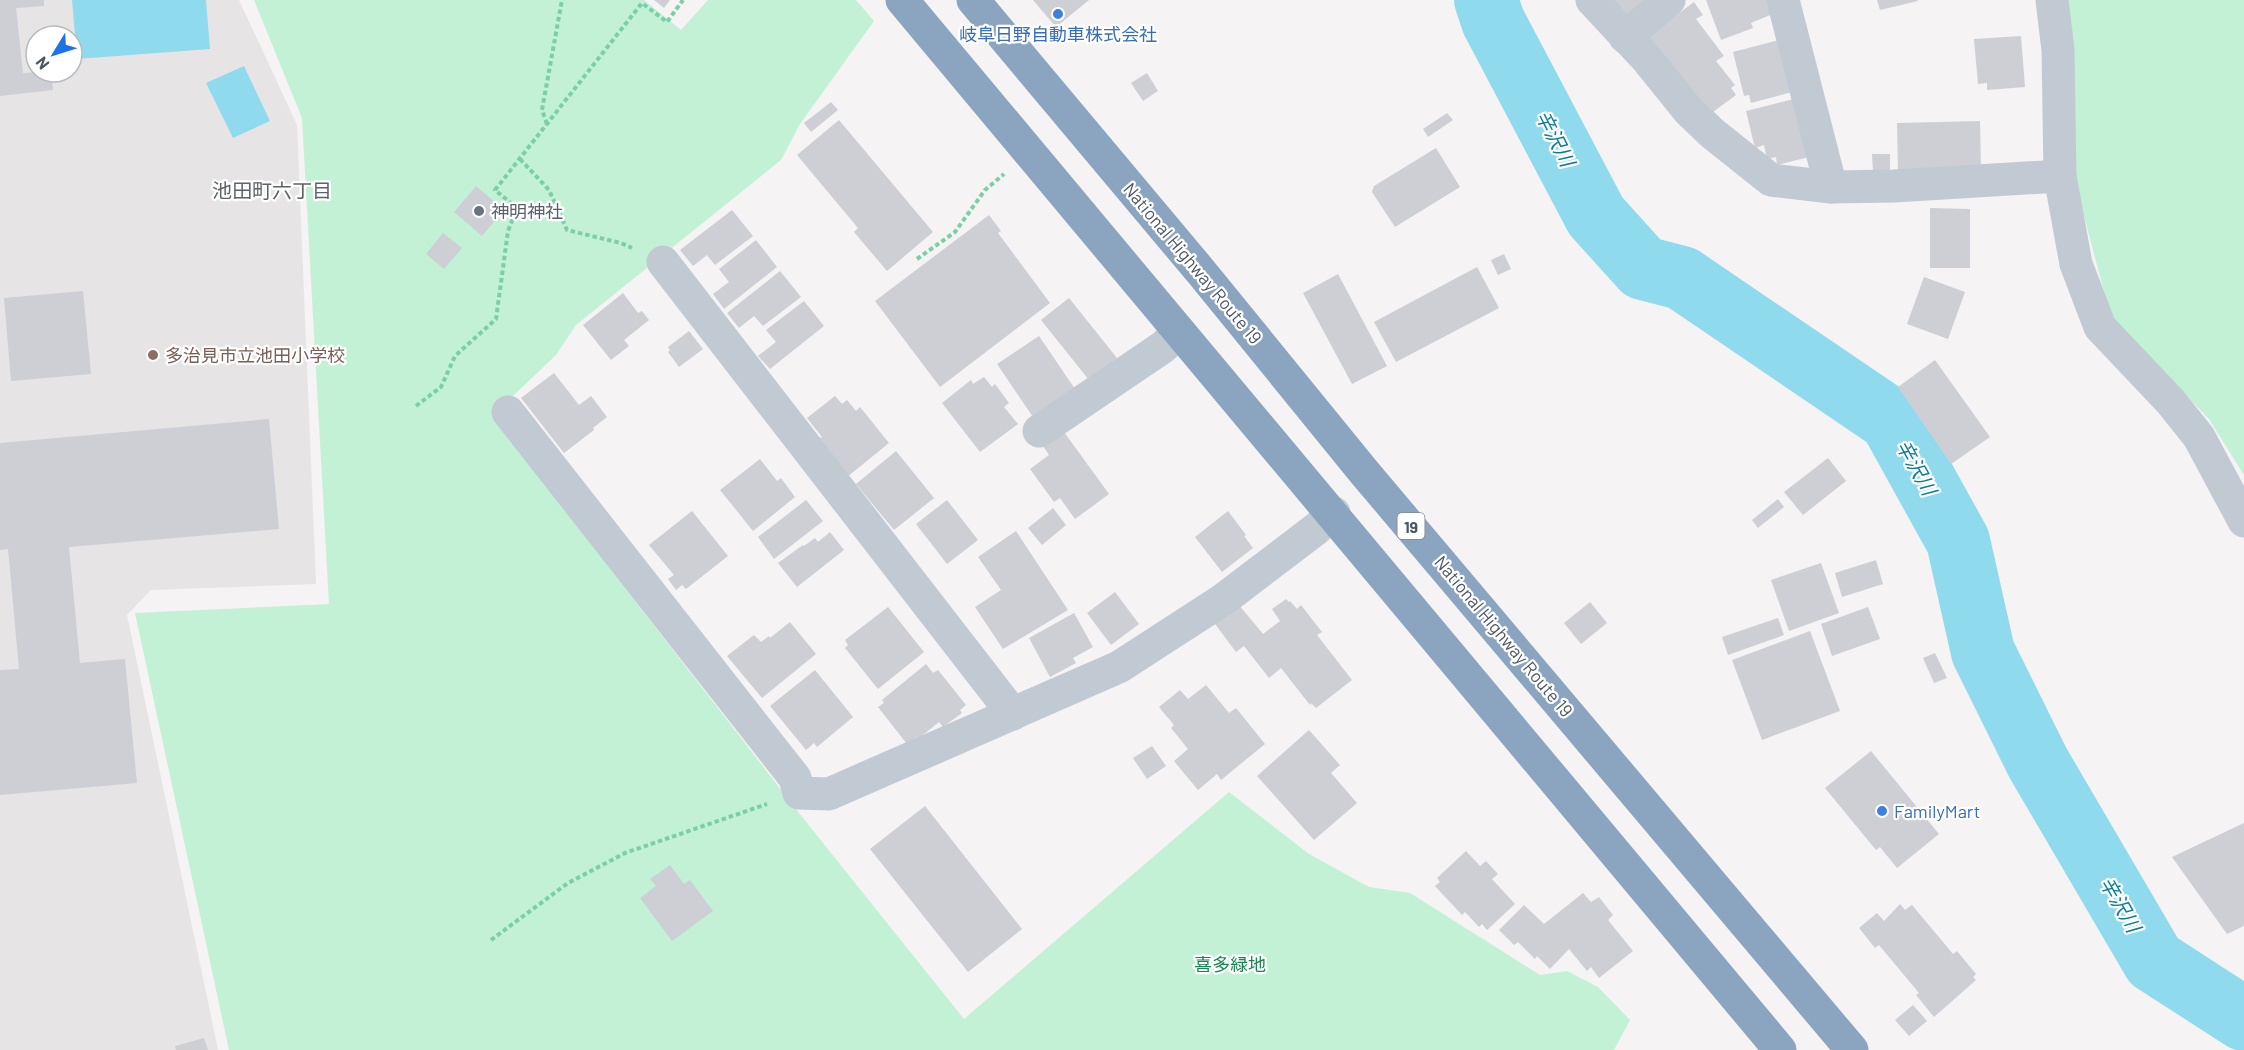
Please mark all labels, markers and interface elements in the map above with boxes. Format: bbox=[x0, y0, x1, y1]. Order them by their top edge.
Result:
marker: 岐阜日野自動車株式会社 bbox=[1051, 7, 1065, 21]
place label: 岐阜日野自動車株式会社 bbox=[959, 23, 1157, 45]
north arrow bbox=[24, 24, 84, 84]
text: N bbox=[31, 54, 53, 74]
water label: 辛沢川 bbox=[1532, 106, 1581, 172]
district label: 池田町六丁目 bbox=[212, 178, 332, 202]
street label: National Highway Route 19 bbox=[1119, 178, 1267, 348]
place label: 神明神社 bbox=[491, 200, 563, 222]
marker: 神明神社 bbox=[472, 204, 486, 218]
place label: 多治見市立池田小学校 bbox=[165, 344, 345, 366]
marker: 多治見市立池田小学校 bbox=[146, 348, 160, 362]
water label: 辛沢川 bbox=[1892, 435, 1943, 501]
road number: 19 bbox=[1398, 513, 1424, 539]
street label: National Highway Route 19 bbox=[1430, 551, 1578, 721]
place label: FamilyMart bbox=[1894, 800, 1980, 822]
marker: FamilyMart bbox=[1875, 804, 1889, 818]
water label: 辛沢川 bbox=[2096, 872, 2147, 938]
park label: 喜多緑地 bbox=[1194, 953, 1266, 975]

